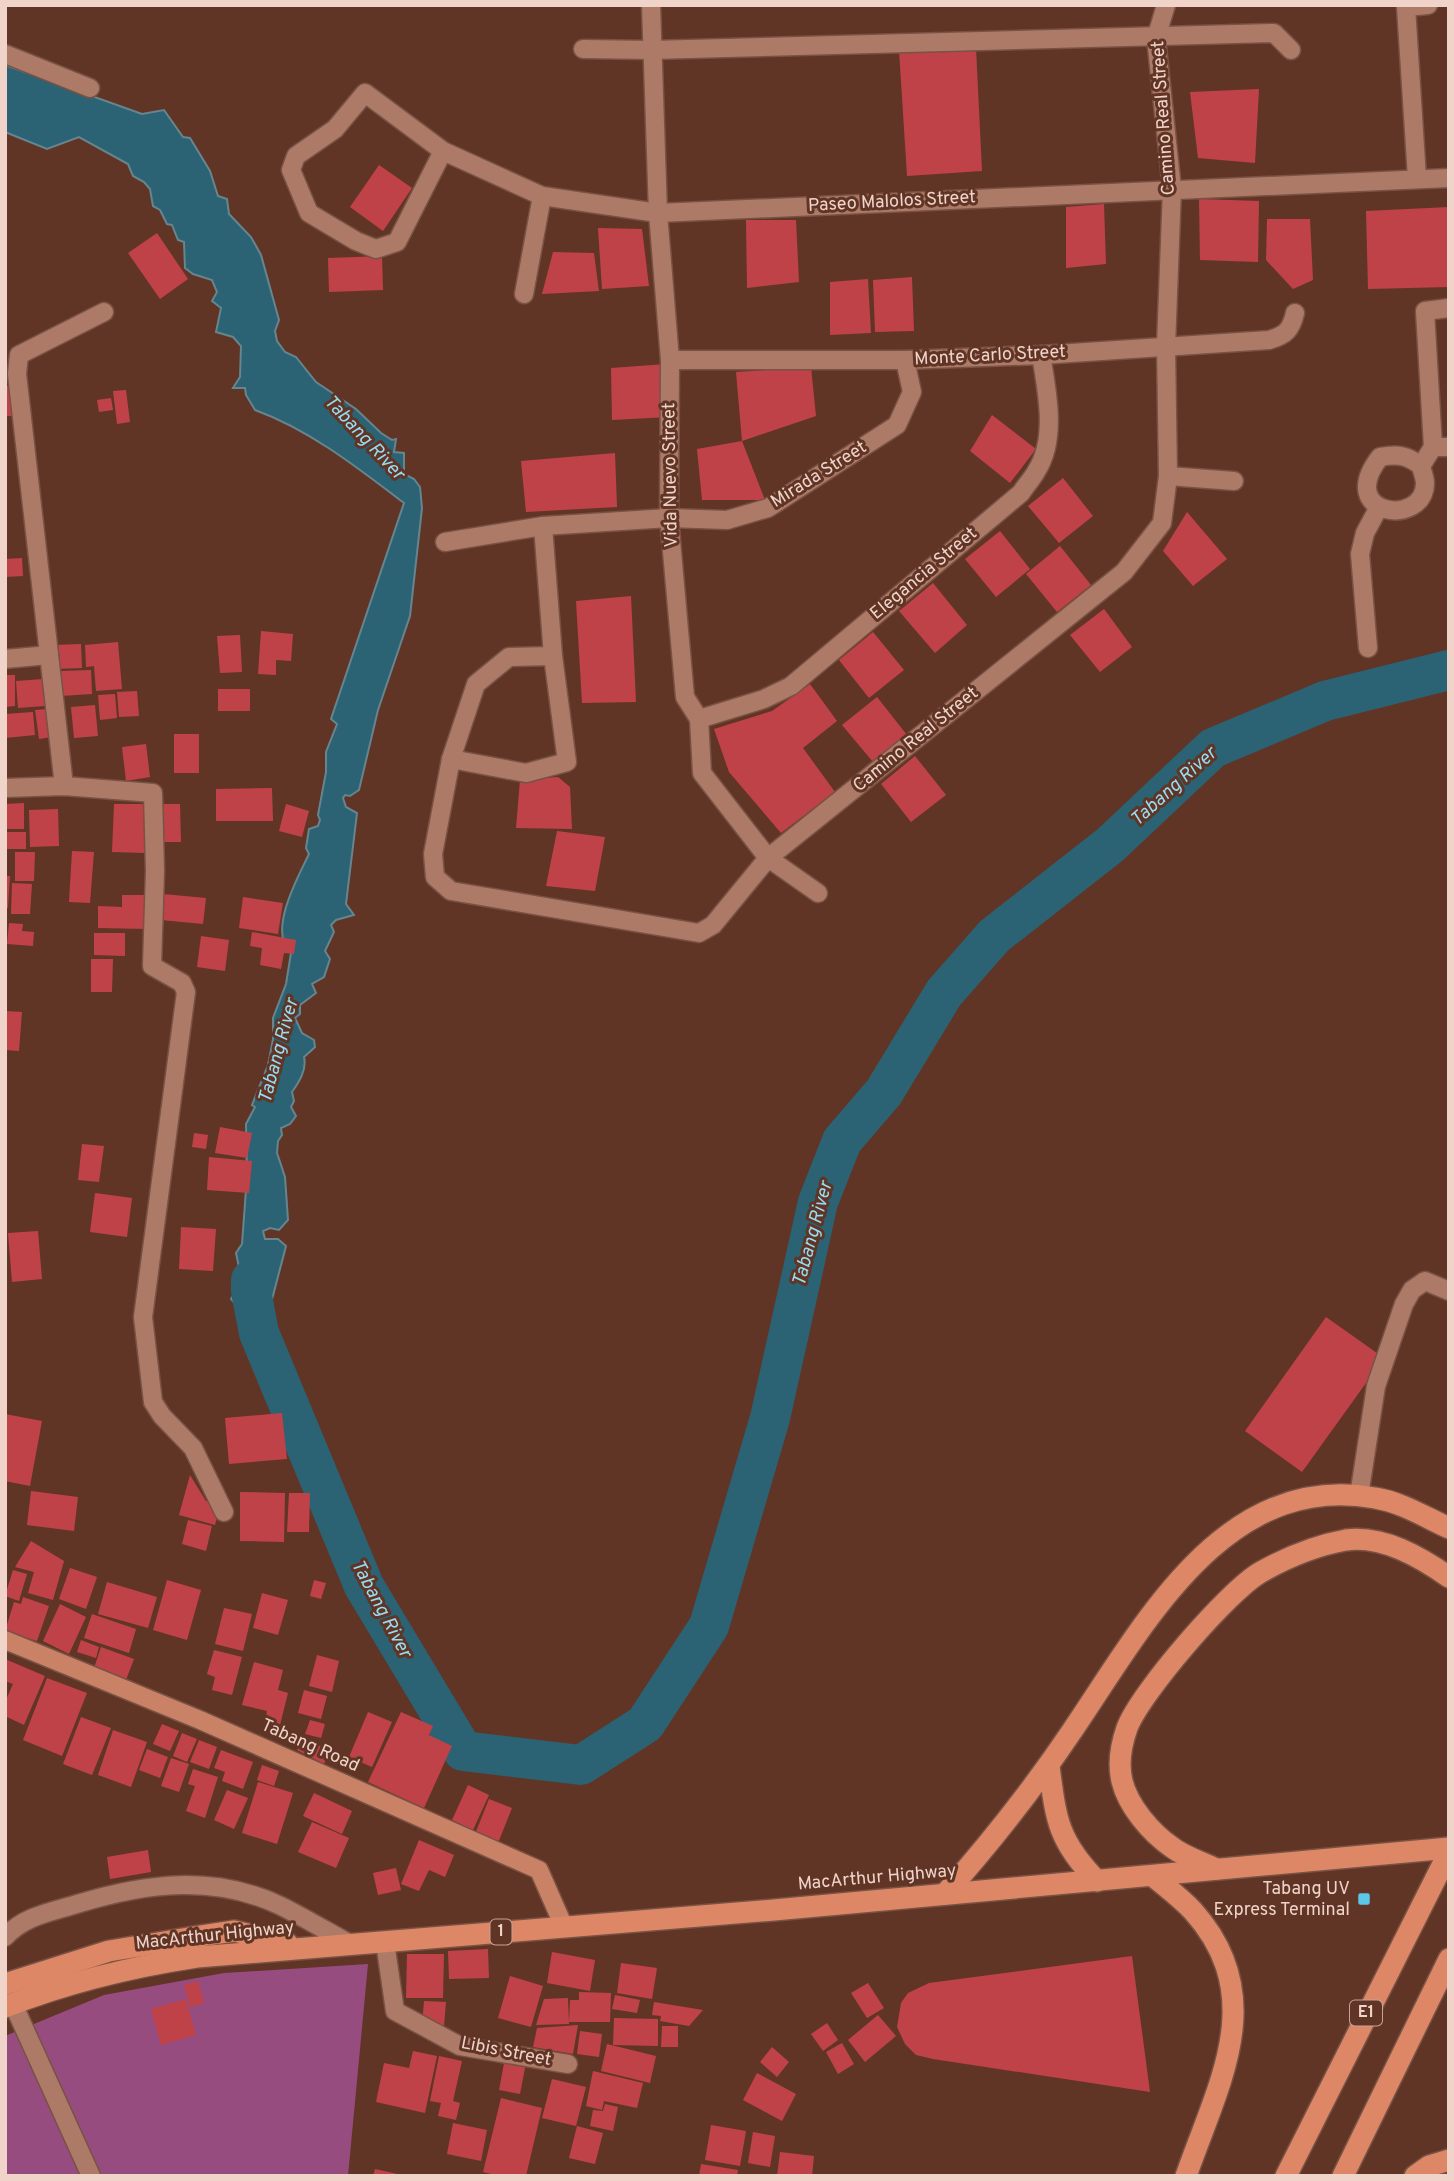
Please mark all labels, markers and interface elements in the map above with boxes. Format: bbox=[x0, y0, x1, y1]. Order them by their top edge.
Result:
street label: Camino Real Street bbox=[1147, 40, 1181, 196]
street label: Paseo Malolos Street bbox=[808, 186, 976, 218]
street label: Monte Carlo Street bbox=[914, 341, 1066, 371]
water label: Tabang River bbox=[318, 390, 411, 487]
street label: Vida Nuevo Street bbox=[658, 402, 684, 548]
street label: Mirada Street bbox=[767, 436, 871, 514]
street label: Elegancia Street bbox=[866, 523, 982, 625]
street label: Camino Real Street bbox=[849, 682, 983, 798]
water label: Tabang River bbox=[1126, 741, 1223, 832]
water label: Tabang River bbox=[253, 994, 305, 1106]
water label: Tabang River bbox=[787, 1177, 839, 1289]
water label: Tabang River bbox=[345, 1556, 418, 1664]
street label: Tabang Road bbox=[257, 1714, 363, 1778]
street label: MacArthur Highway bbox=[797, 1860, 957, 1896]
place label: Tabang UV Express Terminal bbox=[1213, 1878, 1350, 1922]
marker: Tabang UV Express Terminal bbox=[1356, 1891, 1372, 1907]
street label: MacArthur Highway bbox=[135, 1916, 295, 1956]
road number: 1 bbox=[490, 1920, 512, 1944]
road number: E1 bbox=[1350, 2000, 1382, 2025]
street label: Libis Street bbox=[459, 2032, 553, 2072]

